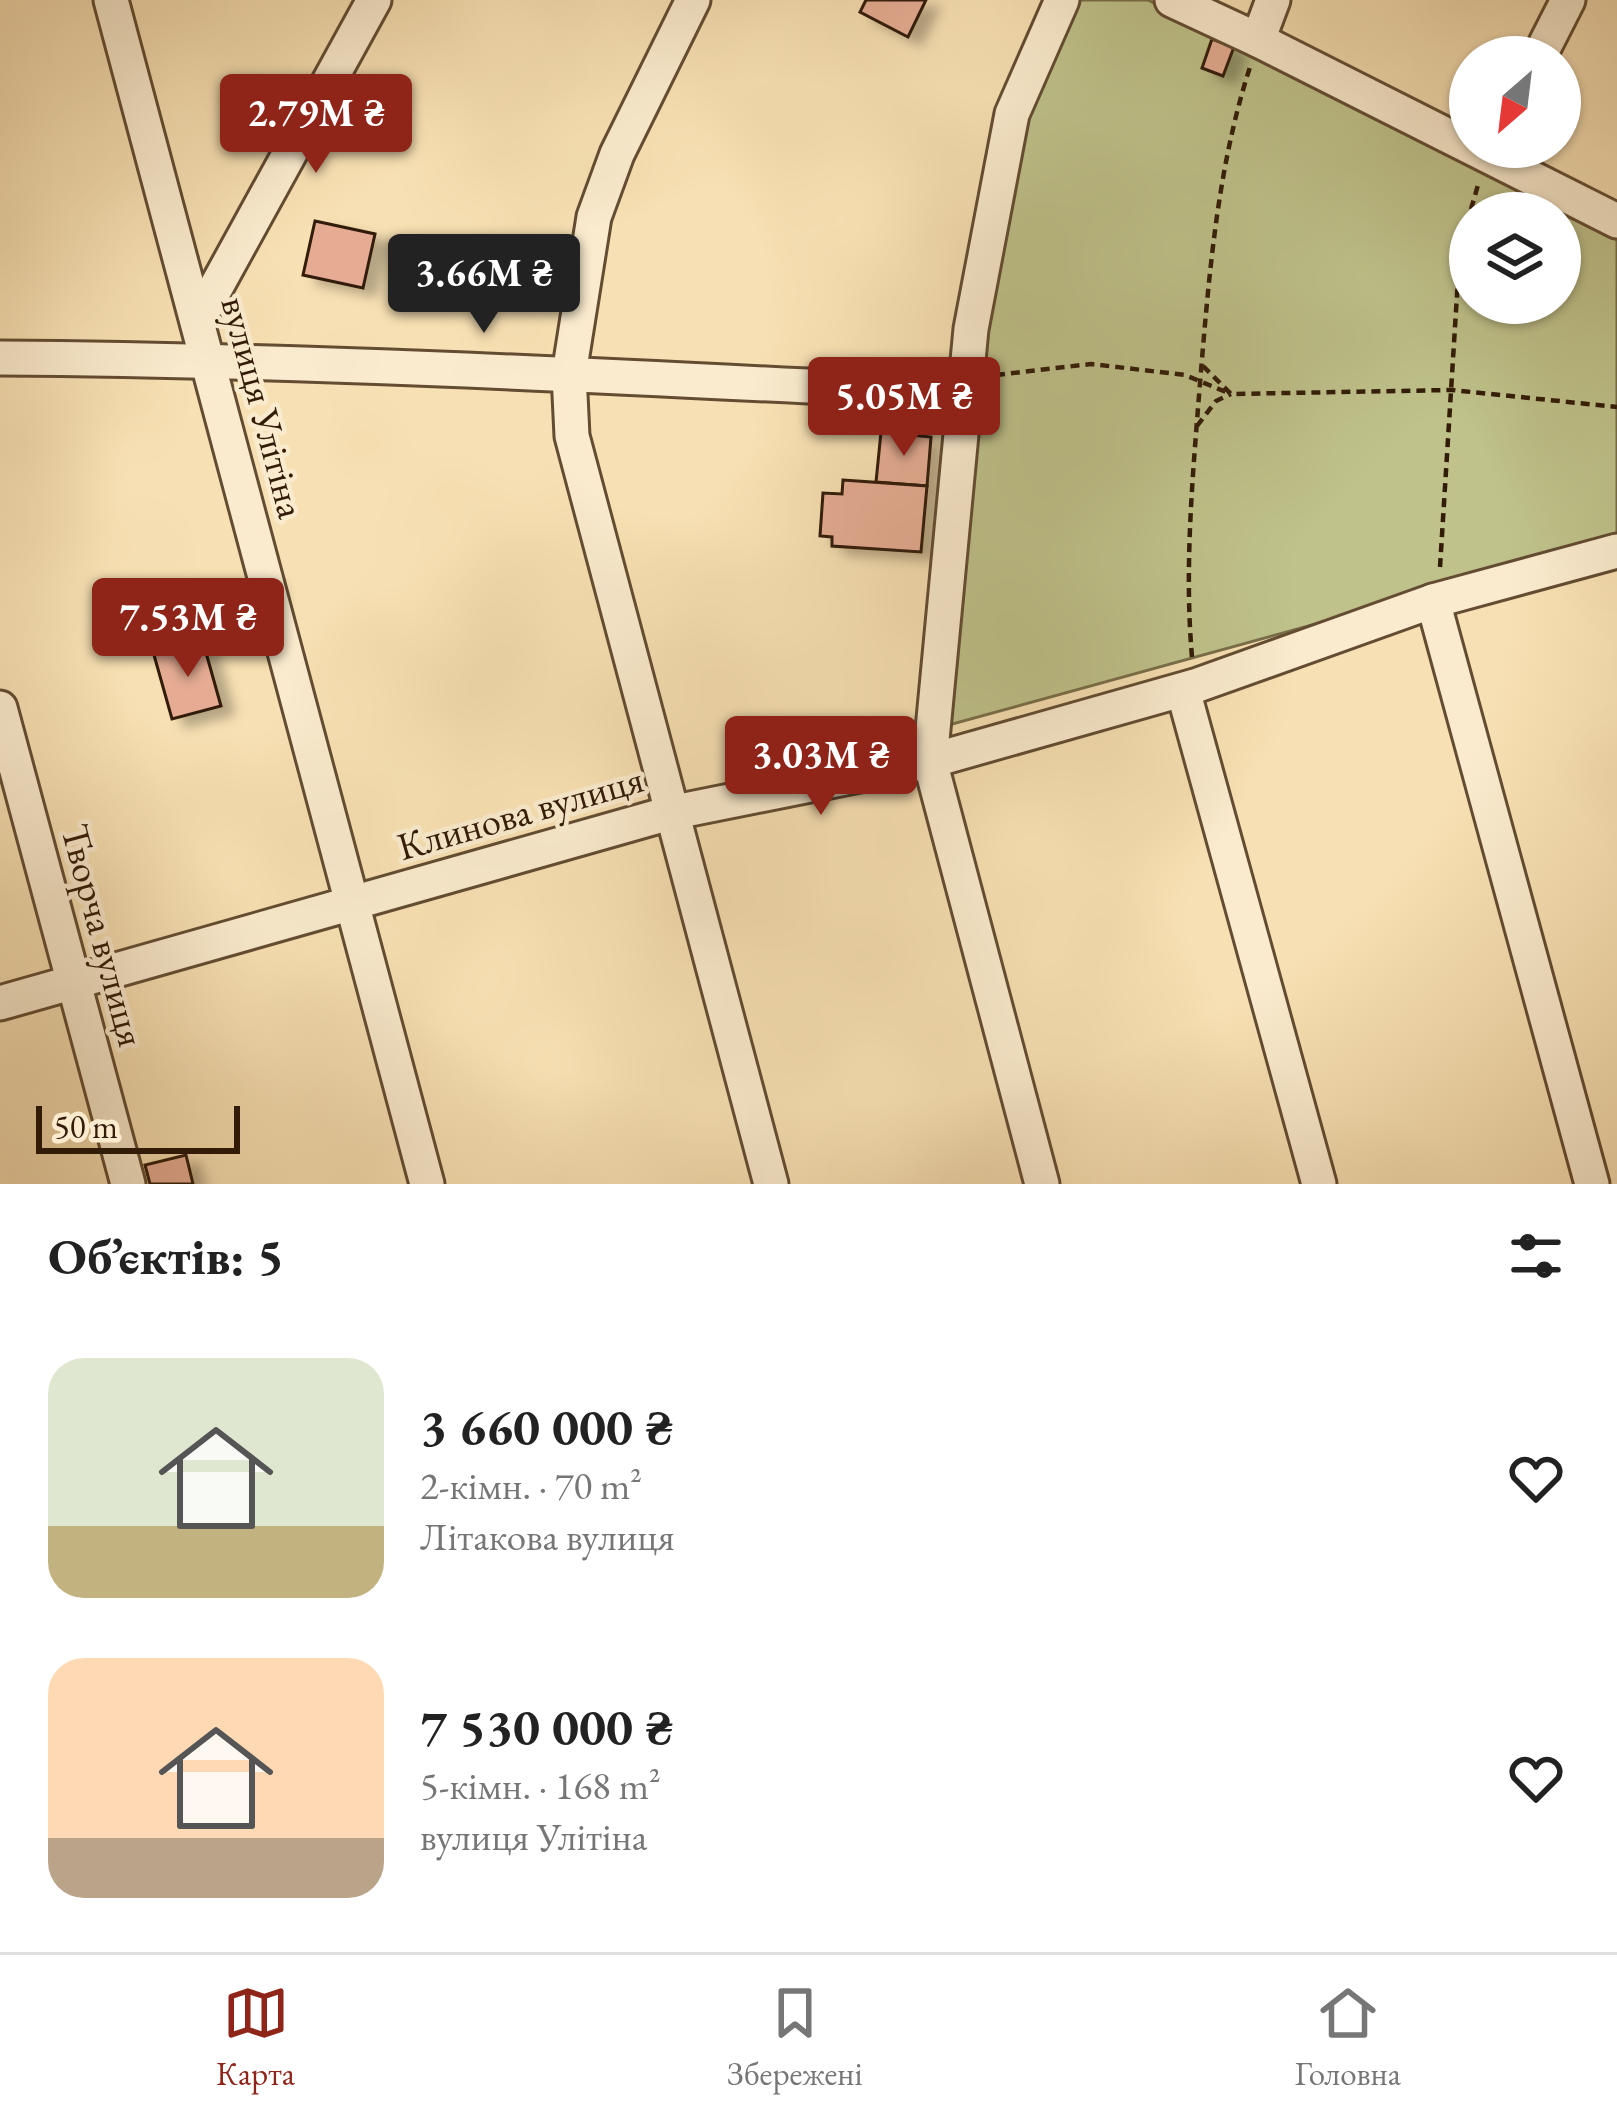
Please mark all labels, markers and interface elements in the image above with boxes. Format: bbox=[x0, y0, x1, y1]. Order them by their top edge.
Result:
north arrow bbox=[1449, 36, 1581, 168]
map controls bbox=[1449, 36, 1581, 324]
pin: 2.79M ₴ bbox=[205, 74, 427, 176]
text: 2.79M ₴ bbox=[247, 87, 385, 138]
button: layers bbox=[1449, 192, 1581, 324]
pin: 3.66M ₴ bbox=[373, 234, 595, 336]
text: 3.66M ₴ bbox=[415, 247, 553, 298]
street label: вулиця Улітіна bbox=[209, 291, 318, 524]
pin: 5.05M ₴ bbox=[793, 357, 1015, 459]
text: 5.05M ₴ bbox=[835, 370, 973, 421]
pin: 7.53M ₴ bbox=[77, 578, 299, 680]
text: 7.53M ₴ bbox=[119, 591, 257, 642]
pin: 3.03M ₴ bbox=[710, 716, 932, 818]
text: 3.03M ₴ bbox=[752, 729, 890, 780]
street label: Клинова вулиця bbox=[391, 753, 649, 872]
street label: Творча вулиця bbox=[49, 818, 158, 1052]
scale bar bbox=[36, 1100, 240, 1153]
text: 50 m bbox=[54, 1105, 118, 1148]
text: Об’єктів: 5 bbox=[48, 1223, 284, 1289]
icon: filters bbox=[1503, 1223, 1569, 1289]
text: 3 660 000 ₴ bbox=[420, 1394, 673, 1460]
icon: home bbox=[144, 1406, 288, 1550]
icon: heart bbox=[1503, 1445, 1569, 1511]
text: 2-кімн. · 70 m² bbox=[420, 1460, 642, 1511]
text: Літакова вулиця bbox=[420, 1511, 675, 1562]
text: 7 530 000 ₴ bbox=[420, 1694, 673, 1760]
icon: home bbox=[144, 1706, 288, 1850]
icon: heart bbox=[1503, 1745, 1569, 1811]
text: 5-кімн. · 168 m² bbox=[420, 1760, 661, 1811]
text: вулиця Улітіна bbox=[420, 1811, 647, 1862]
tab: Карта bbox=[216, 1980, 295, 2095]
tab: Збережені bbox=[727, 1980, 863, 2095]
tab: Головна bbox=[1295, 1980, 1401, 2095]

